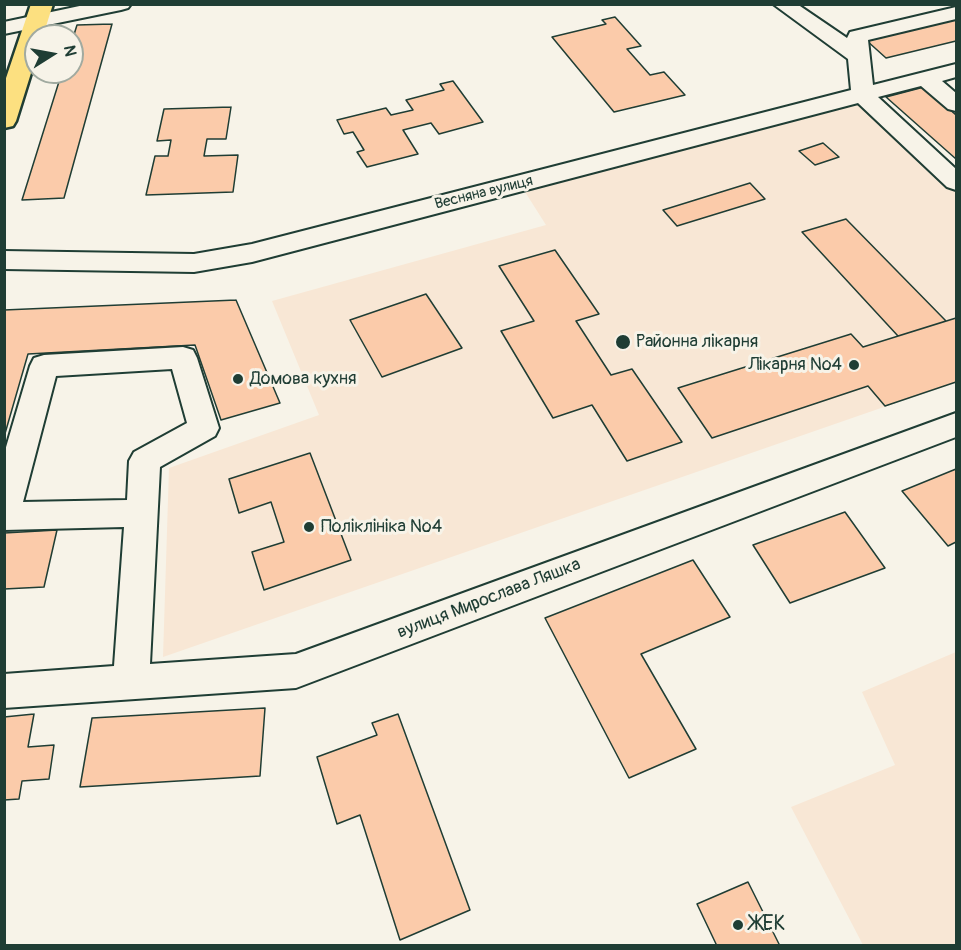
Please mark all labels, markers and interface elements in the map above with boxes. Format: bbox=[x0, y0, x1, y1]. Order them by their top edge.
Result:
north arrow bbox=[24, 24, 84, 84]
text: N bbox=[59, 44, 81, 58]
street label: Весняна вулиця bbox=[433, 172, 535, 214]
place label: Районна лікарня bbox=[636, 331, 758, 353]
marker: Районна лікарня bbox=[614, 333, 632, 351]
place label: Лікарня №4 bbox=[748, 354, 842, 376]
marker: Лікарня №4 bbox=[847, 358, 861, 372]
place label: Домова кухня bbox=[250, 368, 357, 390]
marker: Домова кухня bbox=[231, 372, 245, 386]
place label: Поліклініка №4 bbox=[321, 516, 442, 538]
marker: Поліклініка №4 bbox=[302, 520, 316, 534]
street label: вулиця Мирослава Ляшка bbox=[394, 554, 584, 644]
place label: ЖЕК bbox=[750, 912, 786, 938]
marker: ЖЕК bbox=[731, 918, 745, 932]

